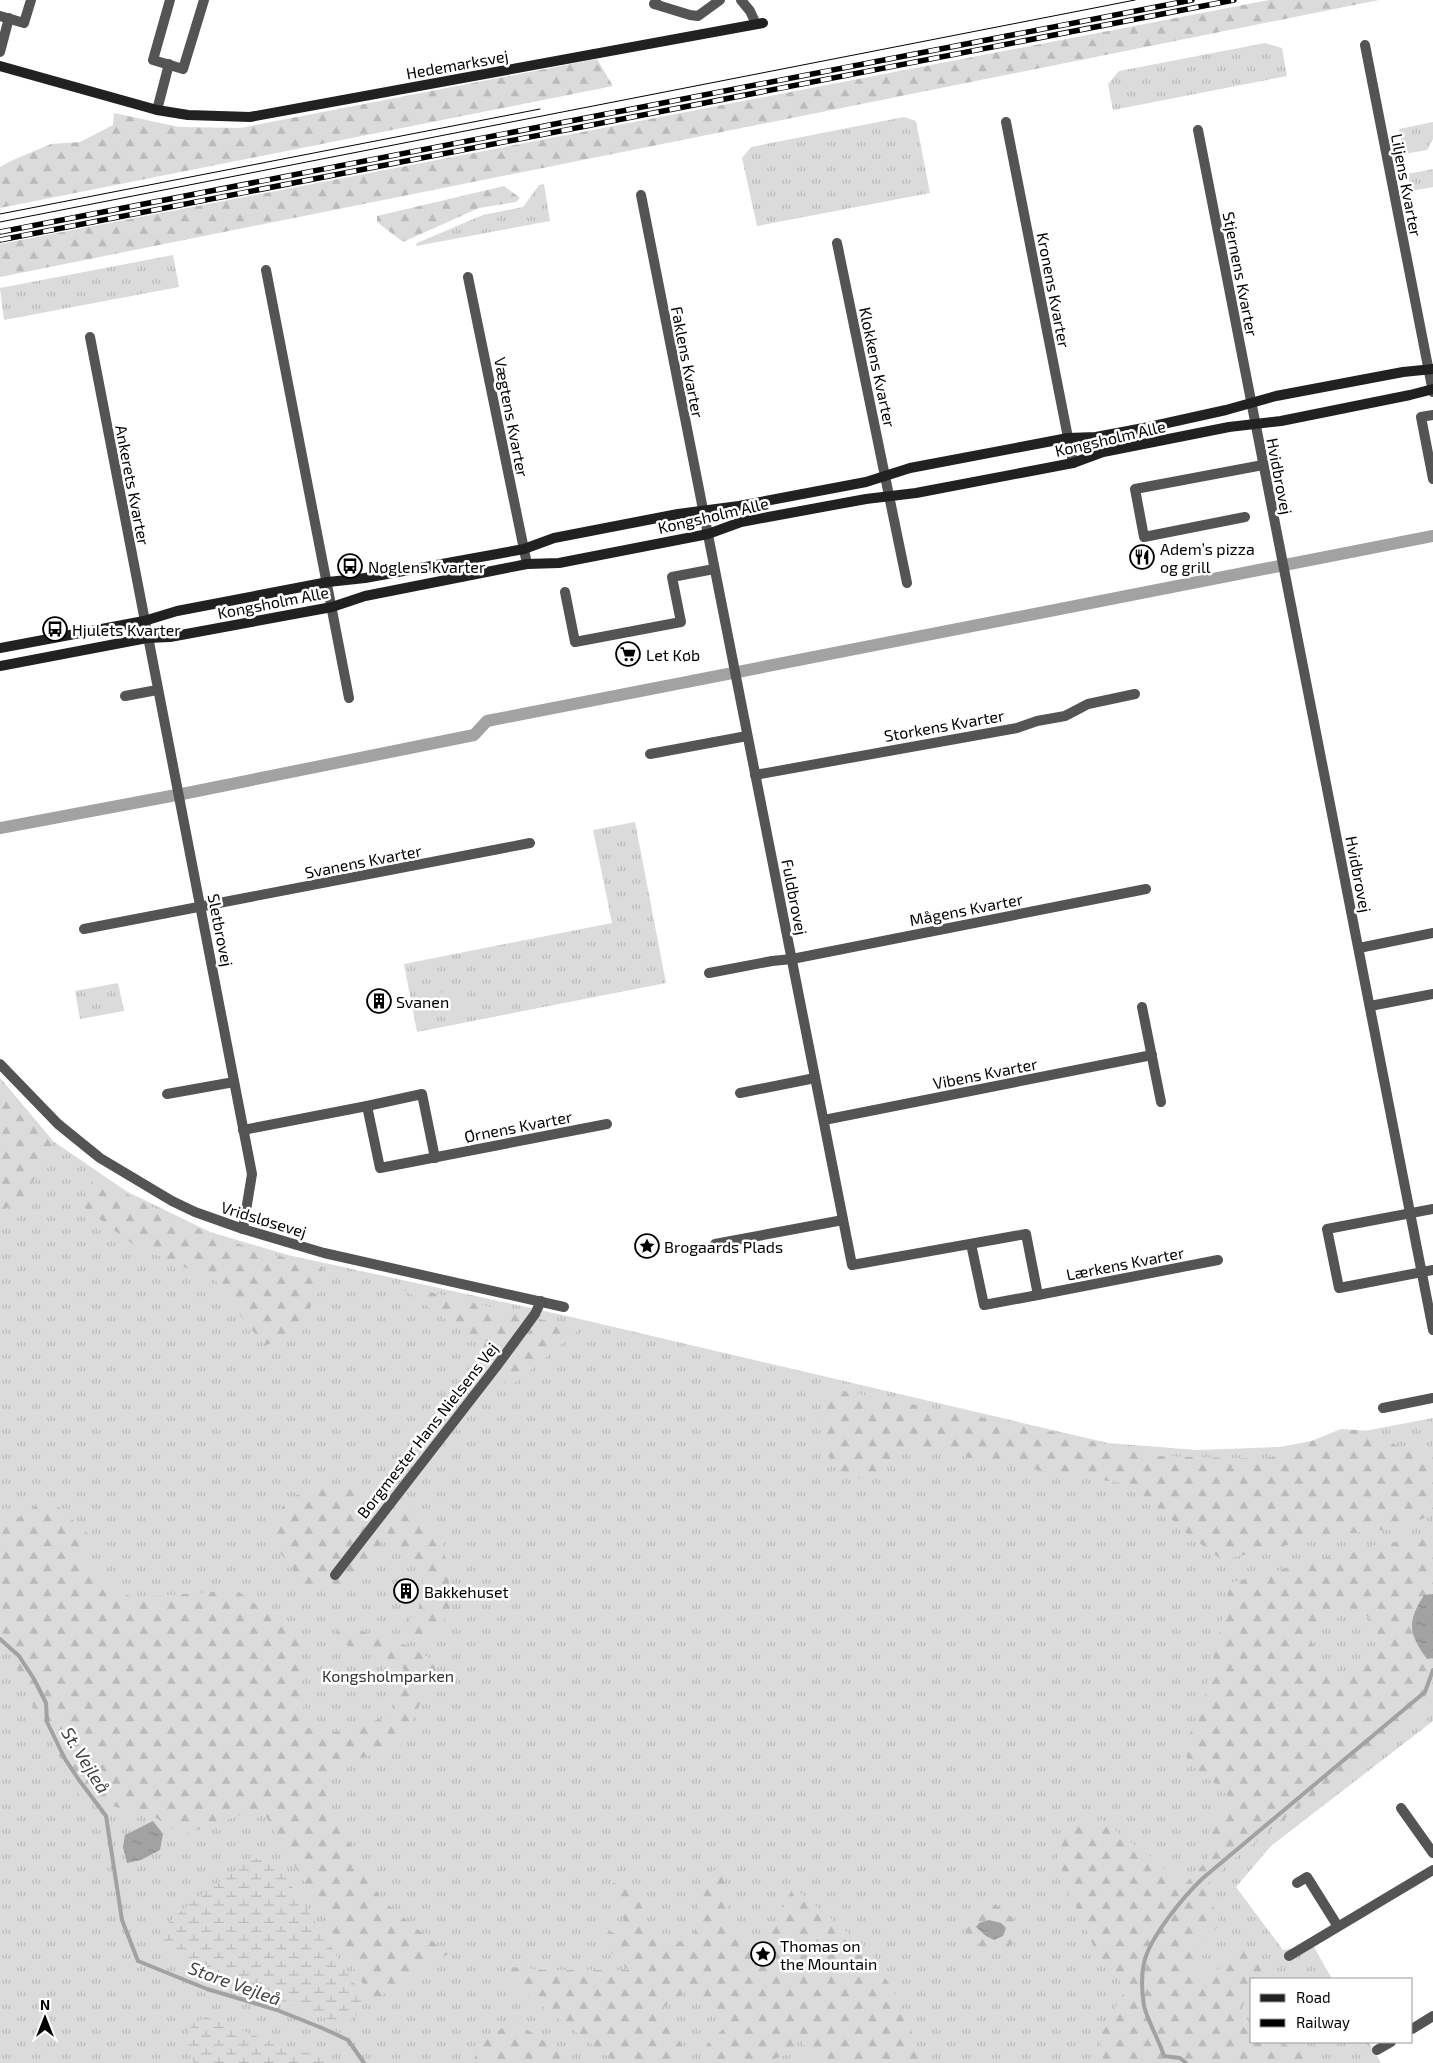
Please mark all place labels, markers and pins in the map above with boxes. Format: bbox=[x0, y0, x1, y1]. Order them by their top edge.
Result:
place label: Adem’s pizza og grill bbox=[1160, 539, 1255, 576]
restaurant icon: Adem’s pizza og grill bbox=[1129, 544, 1155, 570]
bus stop icon: Nøglens Kvarter bbox=[337, 553, 363, 579]
place label: Nøglens Kvarter bbox=[368, 557, 486, 576]
bus stop icon: Hjulets Kvarter bbox=[42, 616, 68, 642]
place label: Hjulets Kvarter bbox=[72, 620, 181, 640]
supermarket icon: Let Køb bbox=[615, 641, 641, 667]
place label: Let Køb bbox=[646, 645, 700, 664]
building icon: Svanen bbox=[366, 988, 392, 1014]
place label: Svanen bbox=[396, 992, 449, 1011]
place icon: Brogaards Plads bbox=[634, 1233, 660, 1259]
place label: Brogaards Plads bbox=[664, 1237, 783, 1256]
building icon: Bakkehuset bbox=[393, 1578, 419, 1604]
place label: Bakkehuset bbox=[424, 1582, 509, 1601]
place label: Thomas on the Mountain bbox=[780, 1936, 877, 1973]
place icon: Thomas on the Mountain bbox=[750, 1941, 776, 1967]

